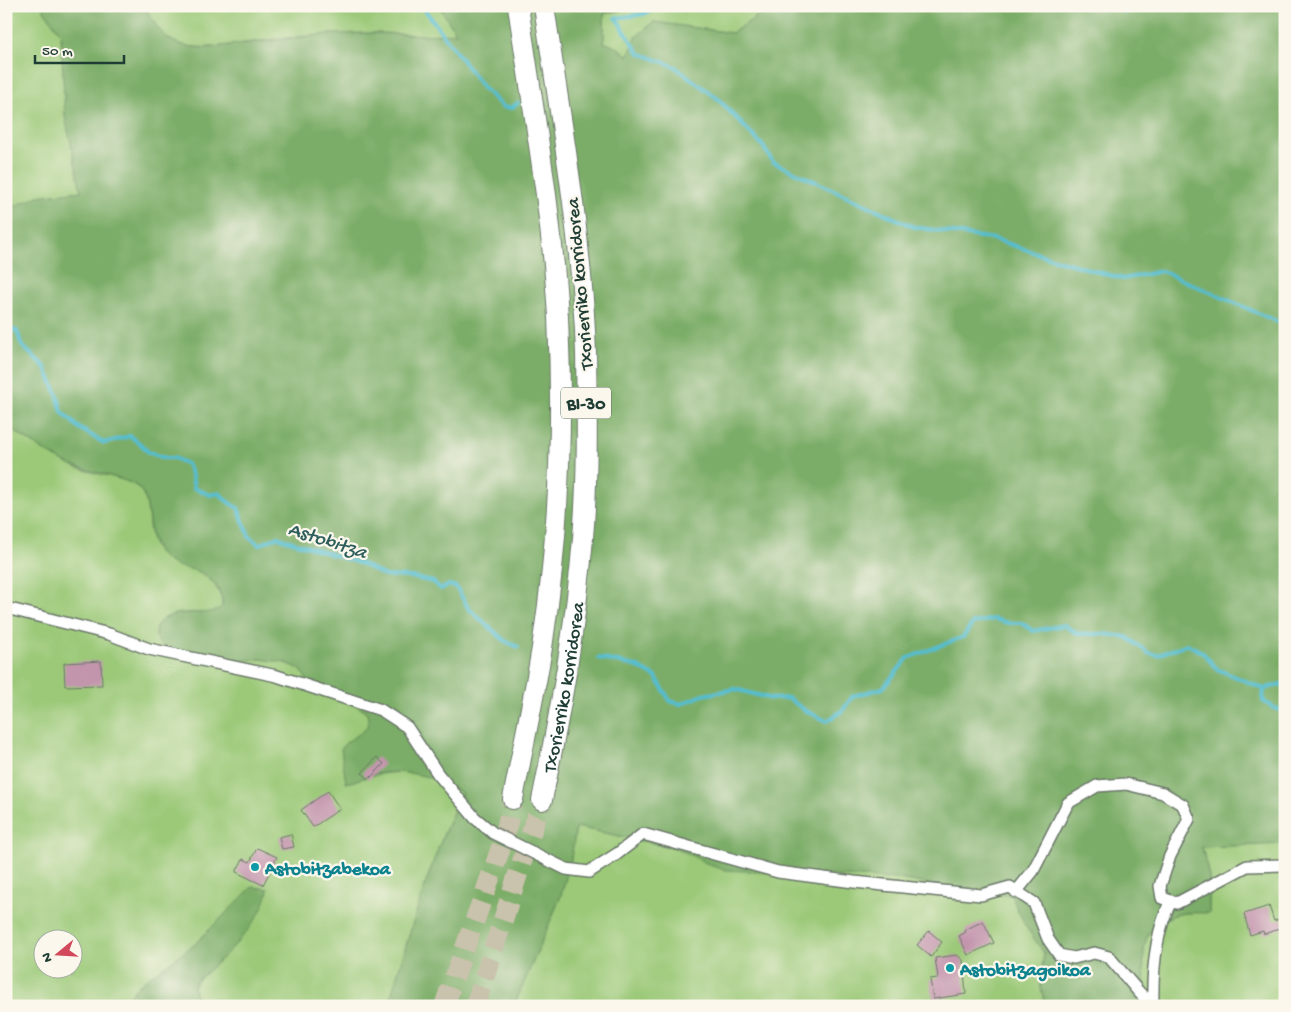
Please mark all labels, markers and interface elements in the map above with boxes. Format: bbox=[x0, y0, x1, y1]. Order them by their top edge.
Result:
scale bar bbox=[35, 32, 124, 64]
text: 50 m bbox=[42, 43, 73, 61]
street label: Txorierriko korridorea bbox=[562, 195, 601, 371]
road number: BI-30 bbox=[561, 388, 611, 418]
water label: Astobitza bbox=[285, 519, 371, 566]
street label: Txorierriko korridorea bbox=[540, 599, 591, 776]
place label: Astobitzabekoa bbox=[264, 859, 392, 882]
marker: Astobitzabekoa bbox=[249, 861, 261, 873]
north arrow bbox=[32, 930, 82, 980]
text: N bbox=[39, 950, 58, 964]
place label: Astobitzagoikoa bbox=[959, 960, 1092, 983]
marker: Astobitzagoikoa bbox=[944, 962, 956, 974]

